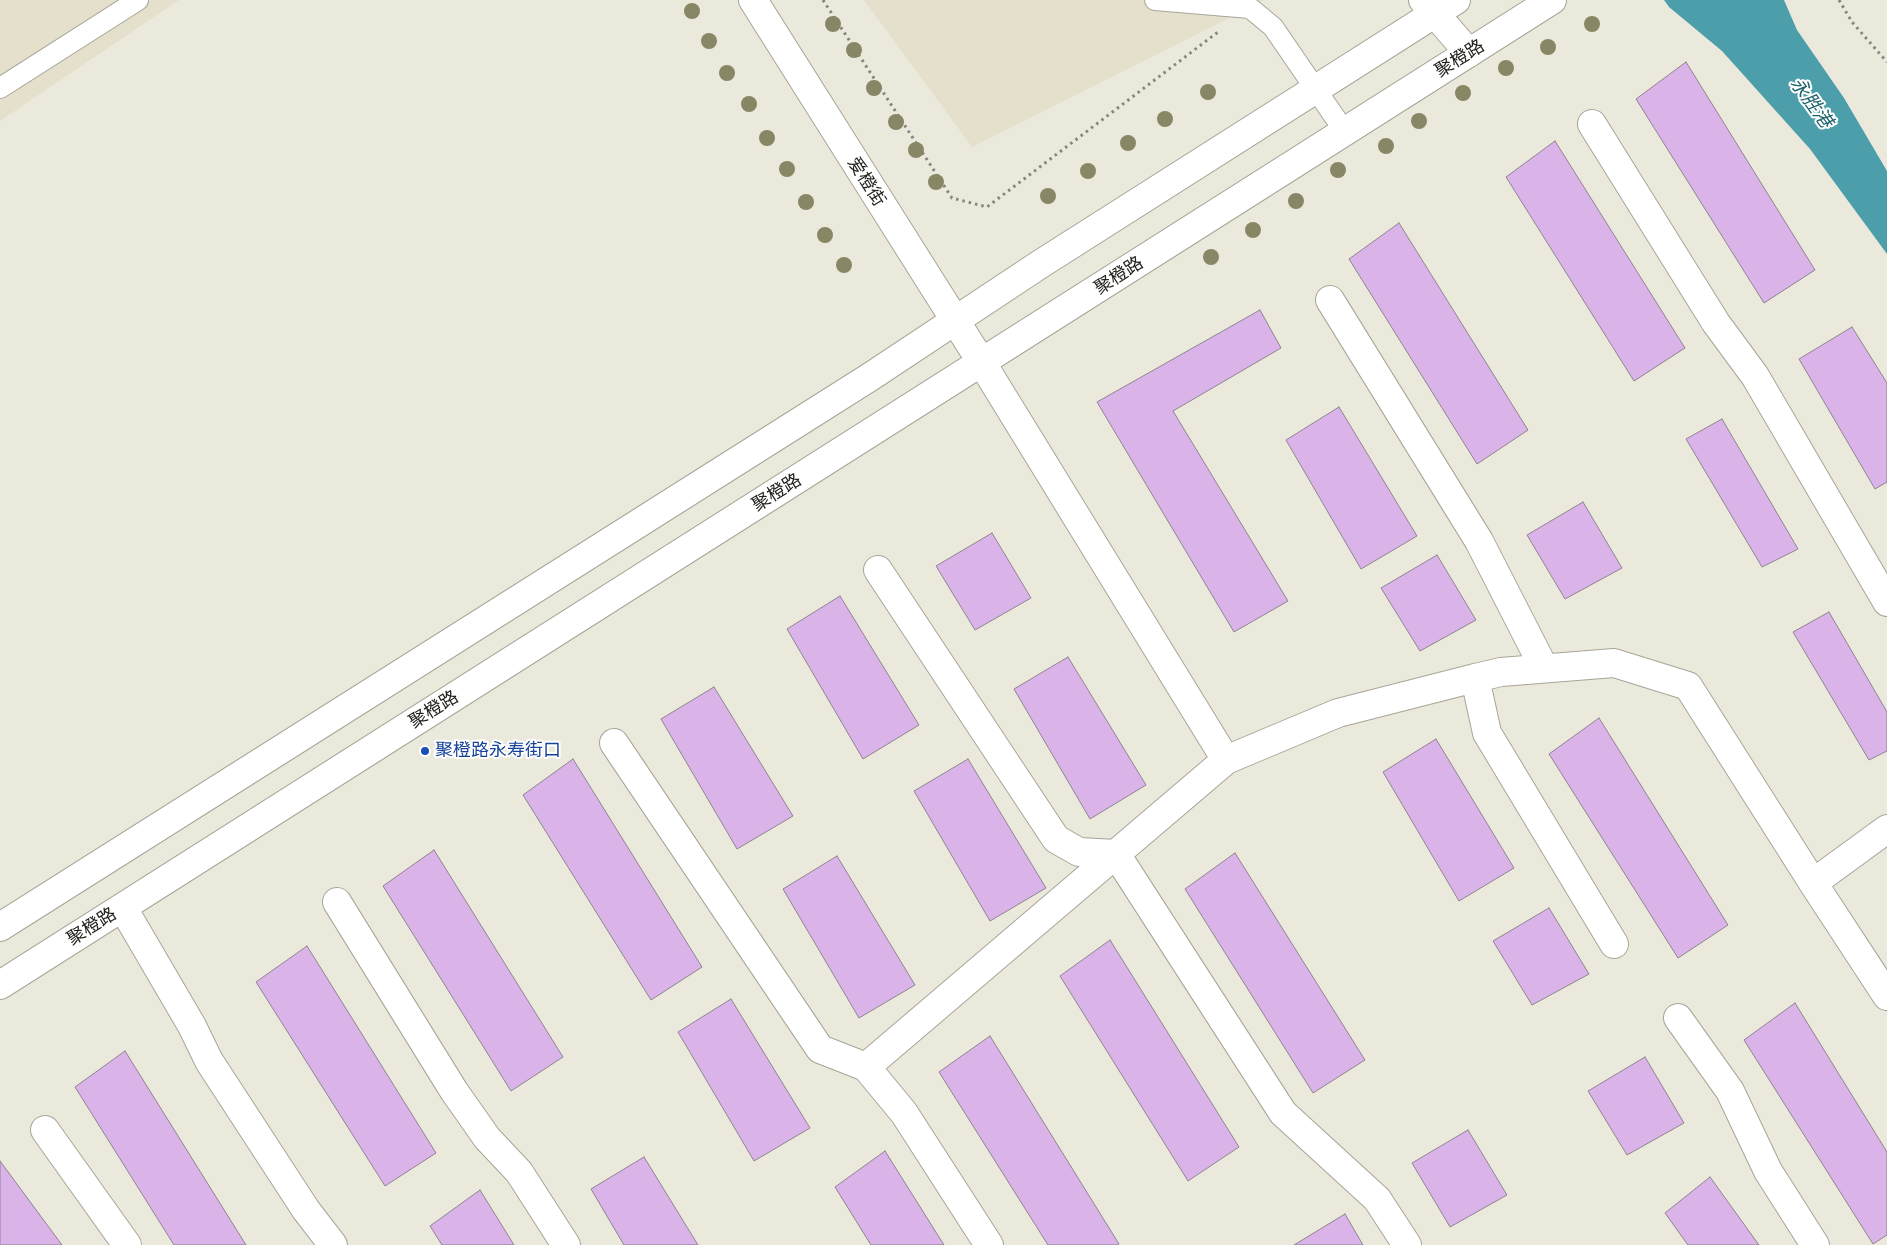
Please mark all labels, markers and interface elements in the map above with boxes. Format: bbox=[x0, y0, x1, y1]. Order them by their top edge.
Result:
street label: 聚橙路 bbox=[1431, 36, 1489, 82]
water label: 永胜港 bbox=[1785, 73, 1837, 133]
street label: 爱橙街 bbox=[843, 153, 889, 211]
street label: 聚橙路 bbox=[1090, 252, 1148, 300]
street label: 聚橙路 bbox=[748, 470, 806, 516]
street label: 聚橙路 bbox=[405, 687, 463, 733]
place label: 聚橙路永寿街口 bbox=[435, 740, 561, 762]
marker: 聚橙路永寿街口 bbox=[419, 745, 431, 757]
street label: 聚橙路 bbox=[63, 904, 121, 950]

